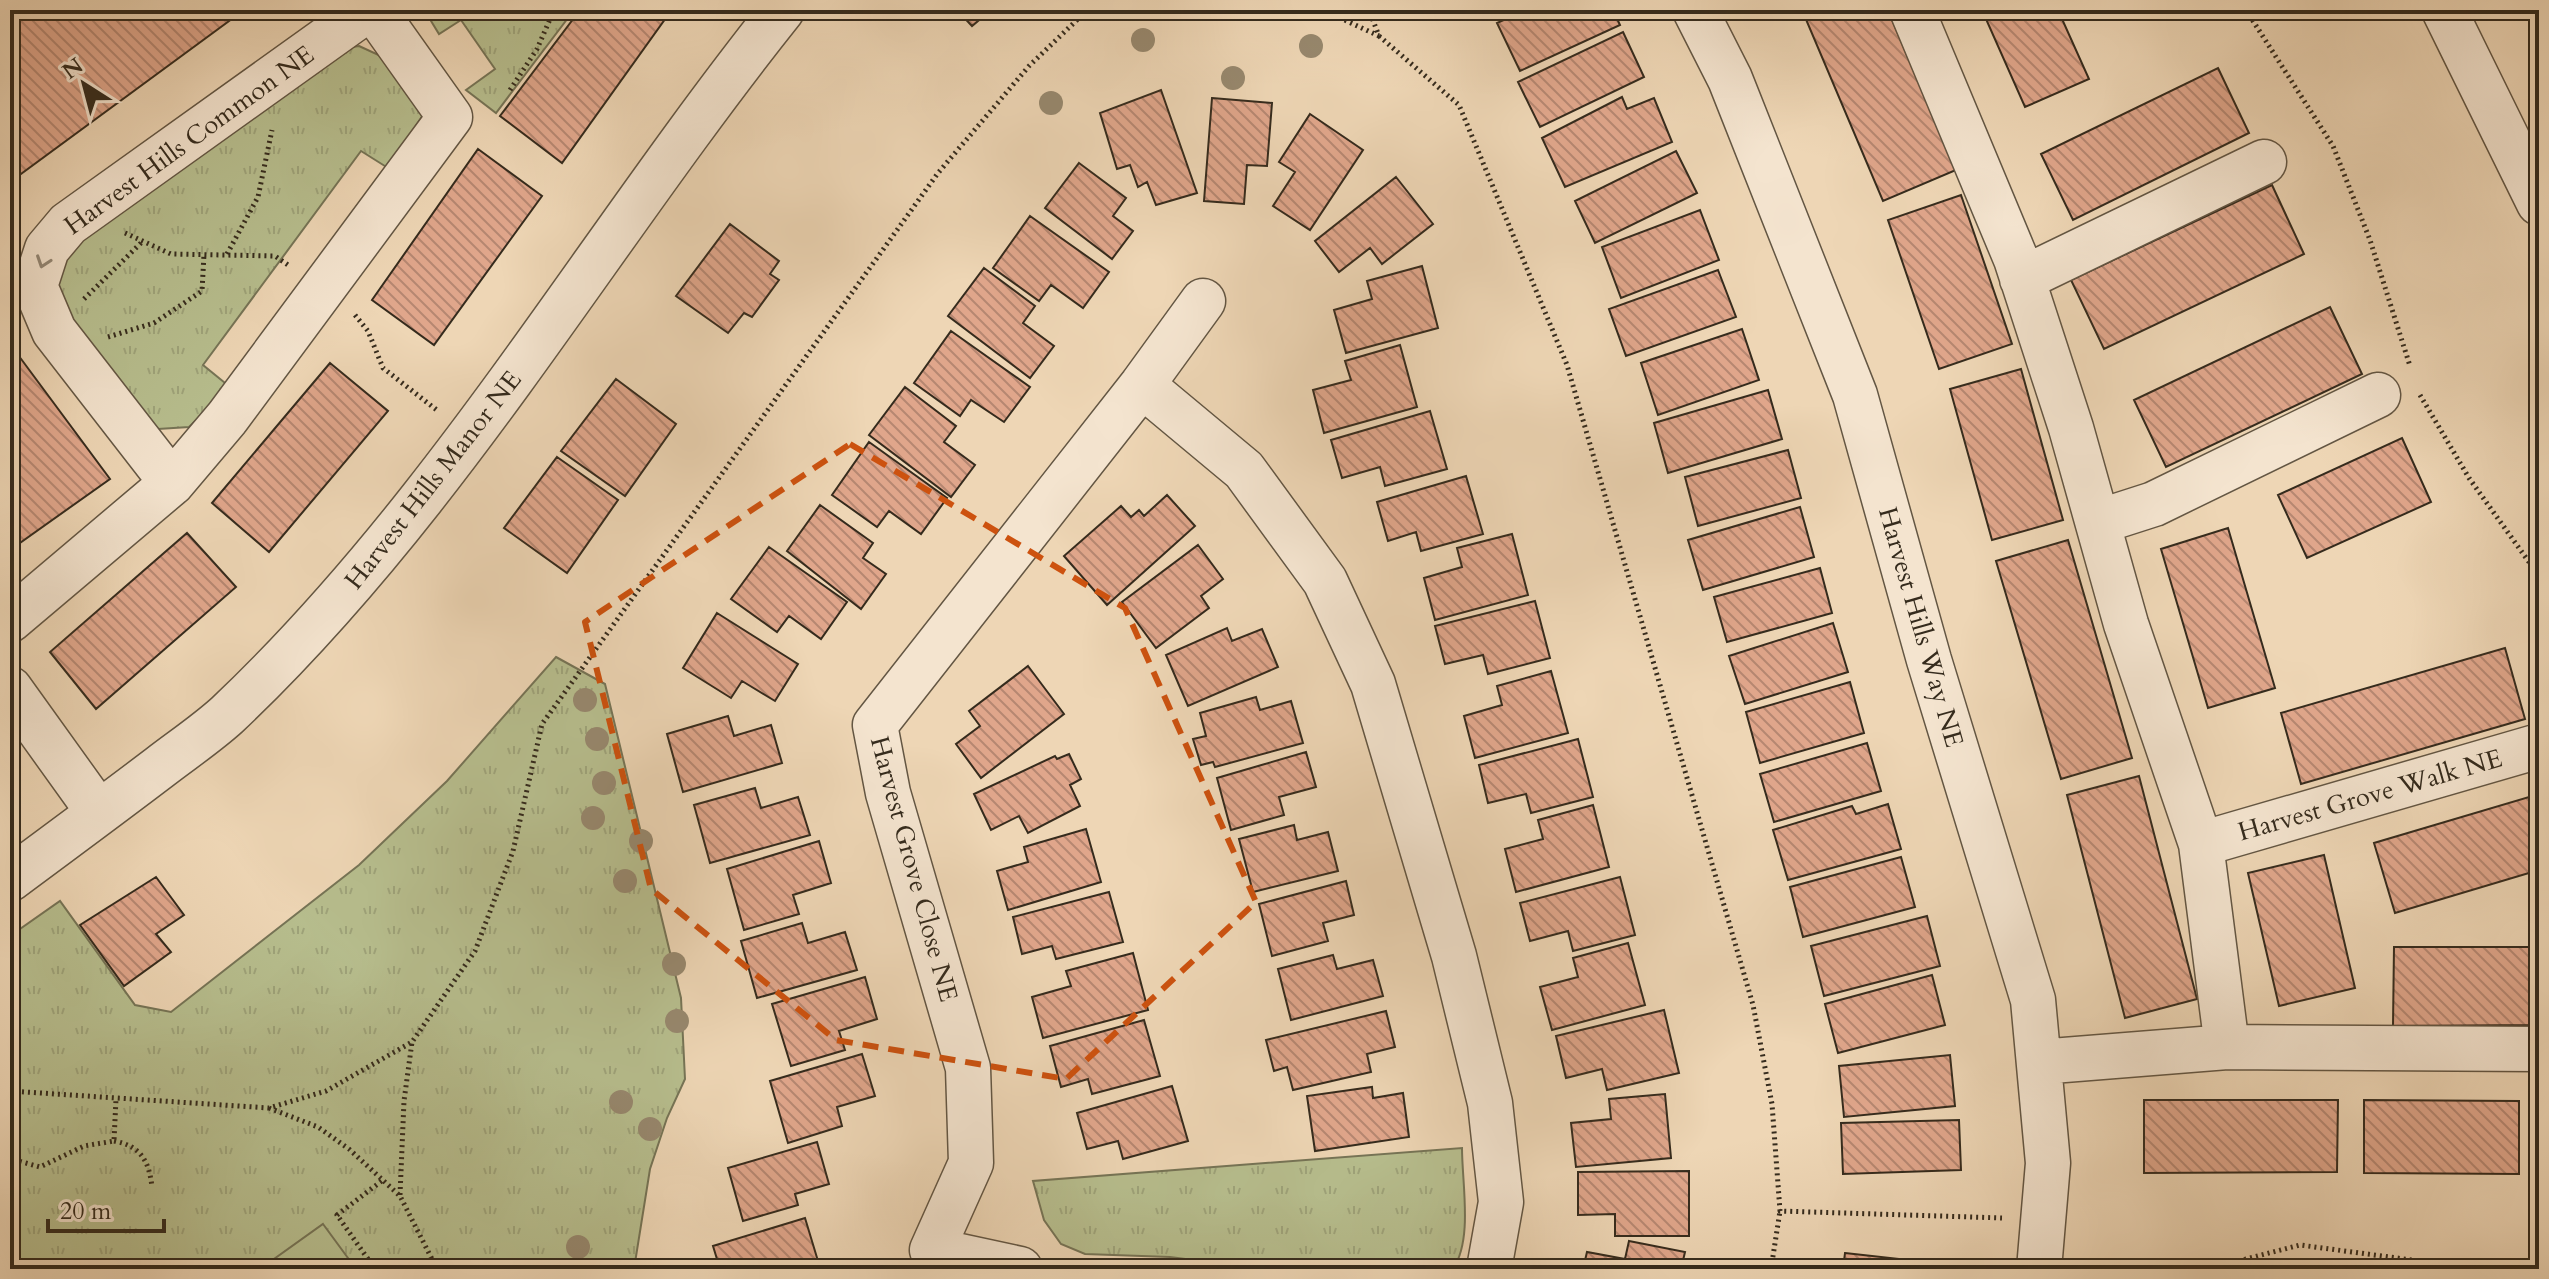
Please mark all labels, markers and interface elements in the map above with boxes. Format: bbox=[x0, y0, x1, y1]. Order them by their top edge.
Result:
street label: Harvest Hills Common NE bbox=[58, 39, 320, 241]
north arrow bbox=[44, 44, 124, 124]
one-way arrow bbox=[36, 254, 52, 268]
street label: Harvest Hills Manor NE bbox=[337, 363, 529, 597]
street label: Harvest Hills Way NE bbox=[1870, 503, 1972, 751]
street label: Harvest Grove Close NE bbox=[862, 732, 966, 1006]
street label: Harvest Grove Walk NE bbox=[2234, 741, 2506, 849]
scale bar bbox=[48, 1183, 164, 1233]
text: 20 m bbox=[60, 1195, 112, 1228]

